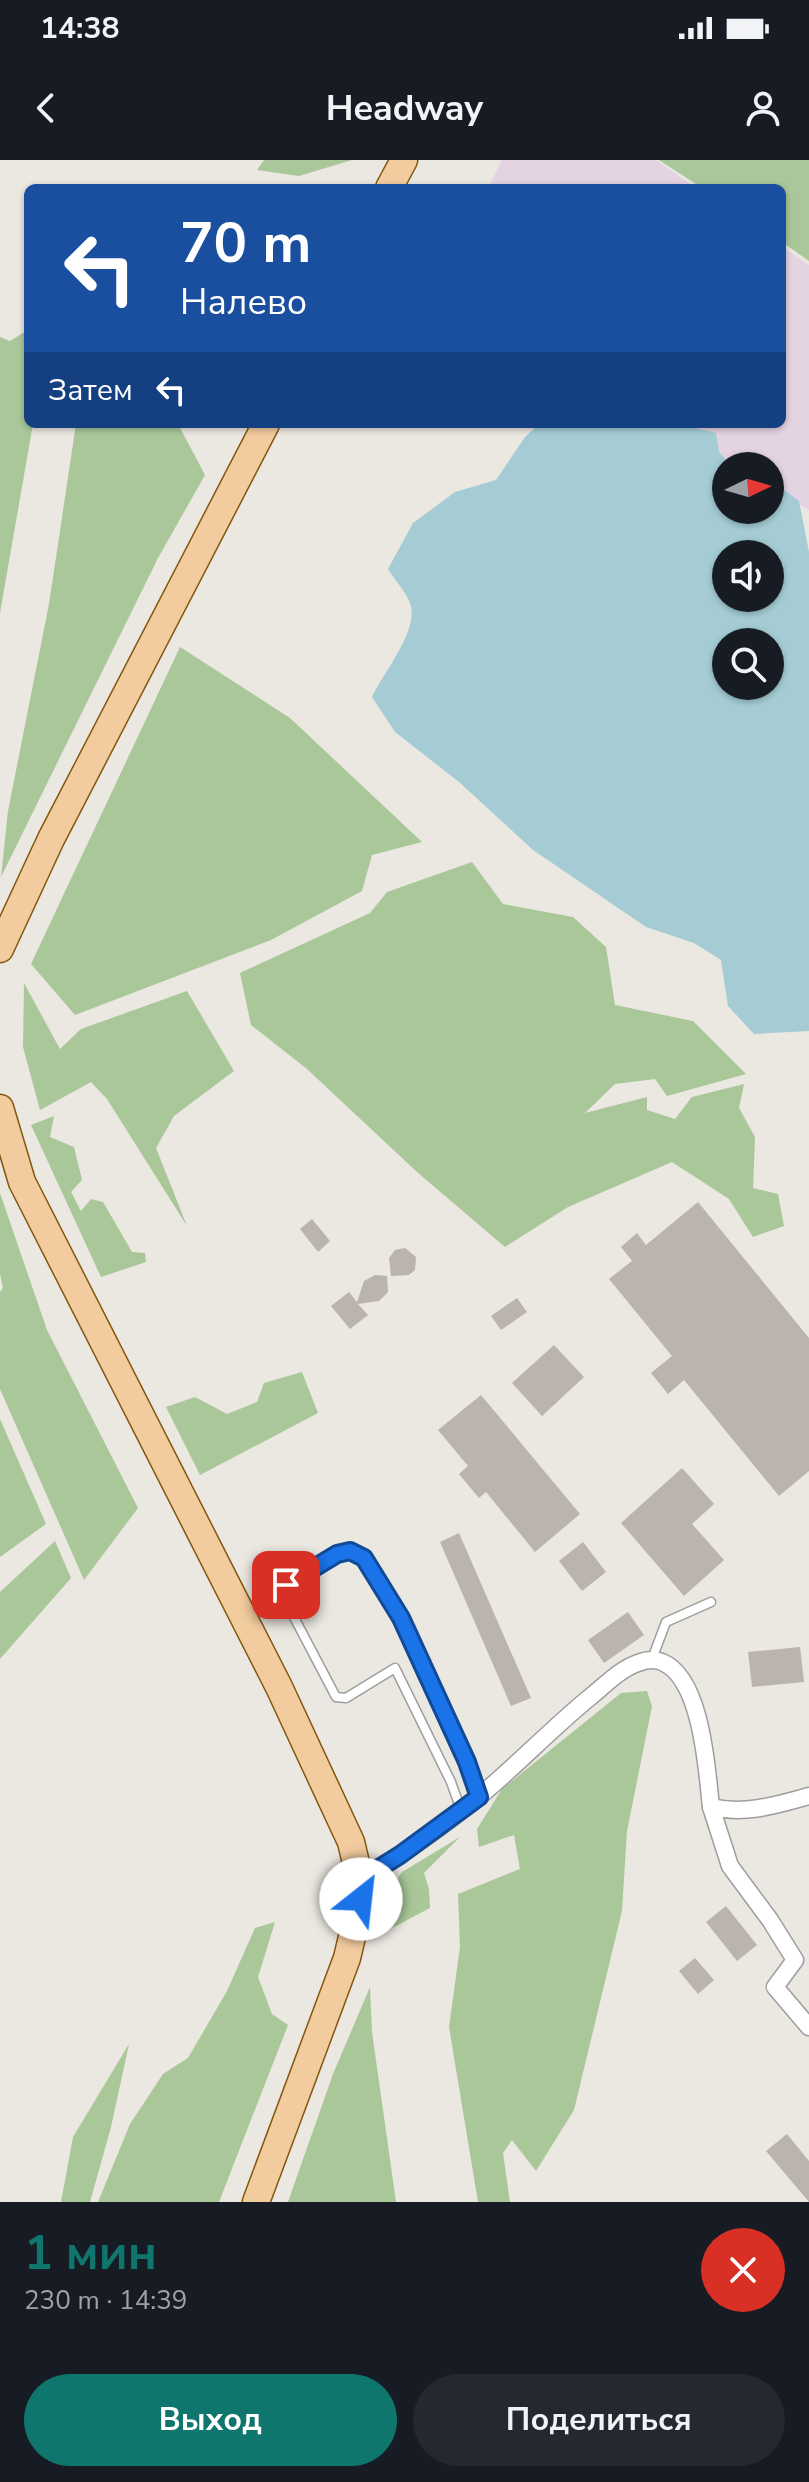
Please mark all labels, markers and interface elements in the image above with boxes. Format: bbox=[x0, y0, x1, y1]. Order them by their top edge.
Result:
text: 14:38 bbox=[40, 8, 119, 49]
text: Headway bbox=[326, 84, 483, 133]
icon: back bbox=[24, 86, 68, 130]
icon: person bbox=[741, 86, 785, 130]
text: 70 m bbox=[180, 205, 311, 282]
icon: left bbox=[48, 216, 152, 320]
text: Налево bbox=[180, 278, 307, 327]
icon: left bbox=[149, 368, 193, 412]
text: Затем bbox=[48, 370, 133, 411]
north arrow bbox=[712, 452, 784, 524]
map controls bbox=[712, 452, 784, 700]
button: sound bbox=[712, 540, 784, 612]
button: search bbox=[712, 628, 784, 700]
pin bbox=[252, 1551, 320, 1619]
icon: arrive bbox=[264, 1563, 308, 1607]
position arrow bbox=[319, 1857, 403, 1941]
text: 1 мин bbox=[24, 2220, 157, 2286]
button: close bbox=[701, 2228, 785, 2312]
text: 230 m · 14:39 bbox=[24, 2283, 187, 2318]
button: Выход bbox=[24, 2374, 397, 2466]
button: Поделиться bbox=[413, 2374, 785, 2466]

